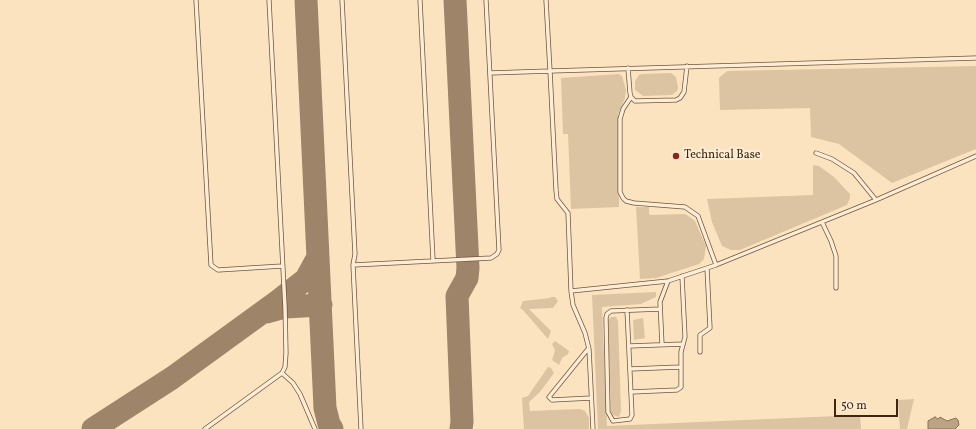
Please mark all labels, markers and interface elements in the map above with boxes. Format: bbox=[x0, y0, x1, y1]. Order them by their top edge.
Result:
place label: Technical Base bbox=[684, 149, 760, 163]
marker: Technical Base bbox=[671, 151, 681, 161]
scale bar bbox=[836, 391, 900, 417]
text: 50 m bbox=[841, 398, 867, 414]

